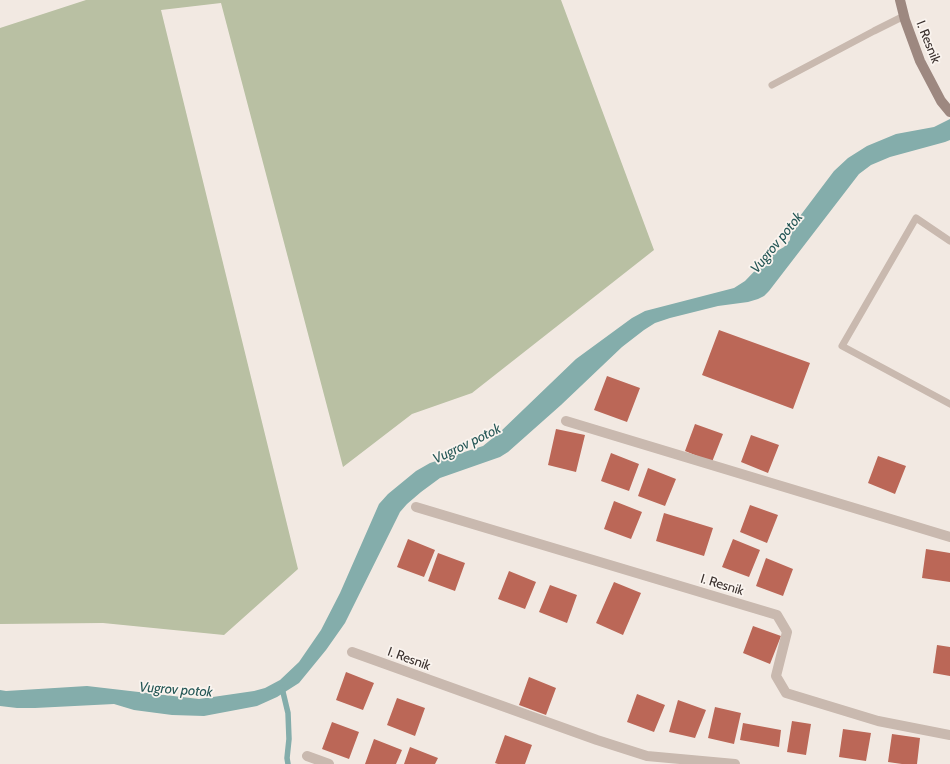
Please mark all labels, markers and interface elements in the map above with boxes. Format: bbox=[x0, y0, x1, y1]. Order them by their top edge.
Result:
street label: I. Resnik bbox=[912, 18, 944, 66]
water label: Vugrov potok bbox=[747, 209, 807, 277]
water label: Vugrov potok bbox=[430, 420, 504, 468]
street label: I. Resnik bbox=[698, 571, 746, 599]
street label: I. Resnik bbox=[385, 644, 433, 674]
water label: Vugrov potok bbox=[139, 679, 213, 701]

